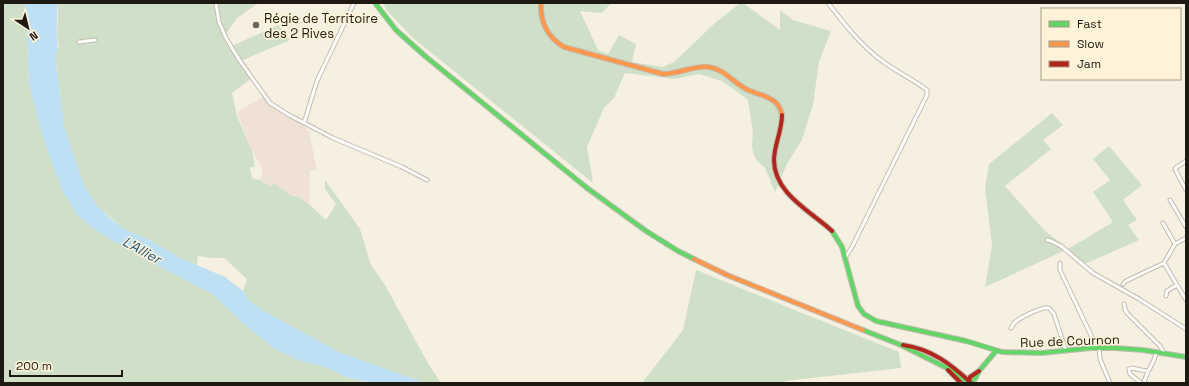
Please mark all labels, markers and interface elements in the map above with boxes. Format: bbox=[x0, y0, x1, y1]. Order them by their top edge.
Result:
north arrow bbox=[8, 8, 48, 48]
legend bbox=[1041, 8, 1181, 80]
place label: Régie de Territoire des 2 Rives bbox=[264, 10, 378, 42]
text: Fast bbox=[1077, 16, 1102, 32]
marker: Régie de Territoire des 2 Rives bbox=[251, 20, 261, 30]
text: N bbox=[27, 28, 41, 44]
text: Slow bbox=[1077, 36, 1104, 52]
text: Jam bbox=[1077, 56, 1101, 72]
water label: L'Allier bbox=[120, 232, 166, 269]
street label: Rue de Cournon bbox=[1020, 331, 1120, 351]
scale bar bbox=[10, 352, 122, 378]
text: 200 m bbox=[16, 358, 52, 374]

